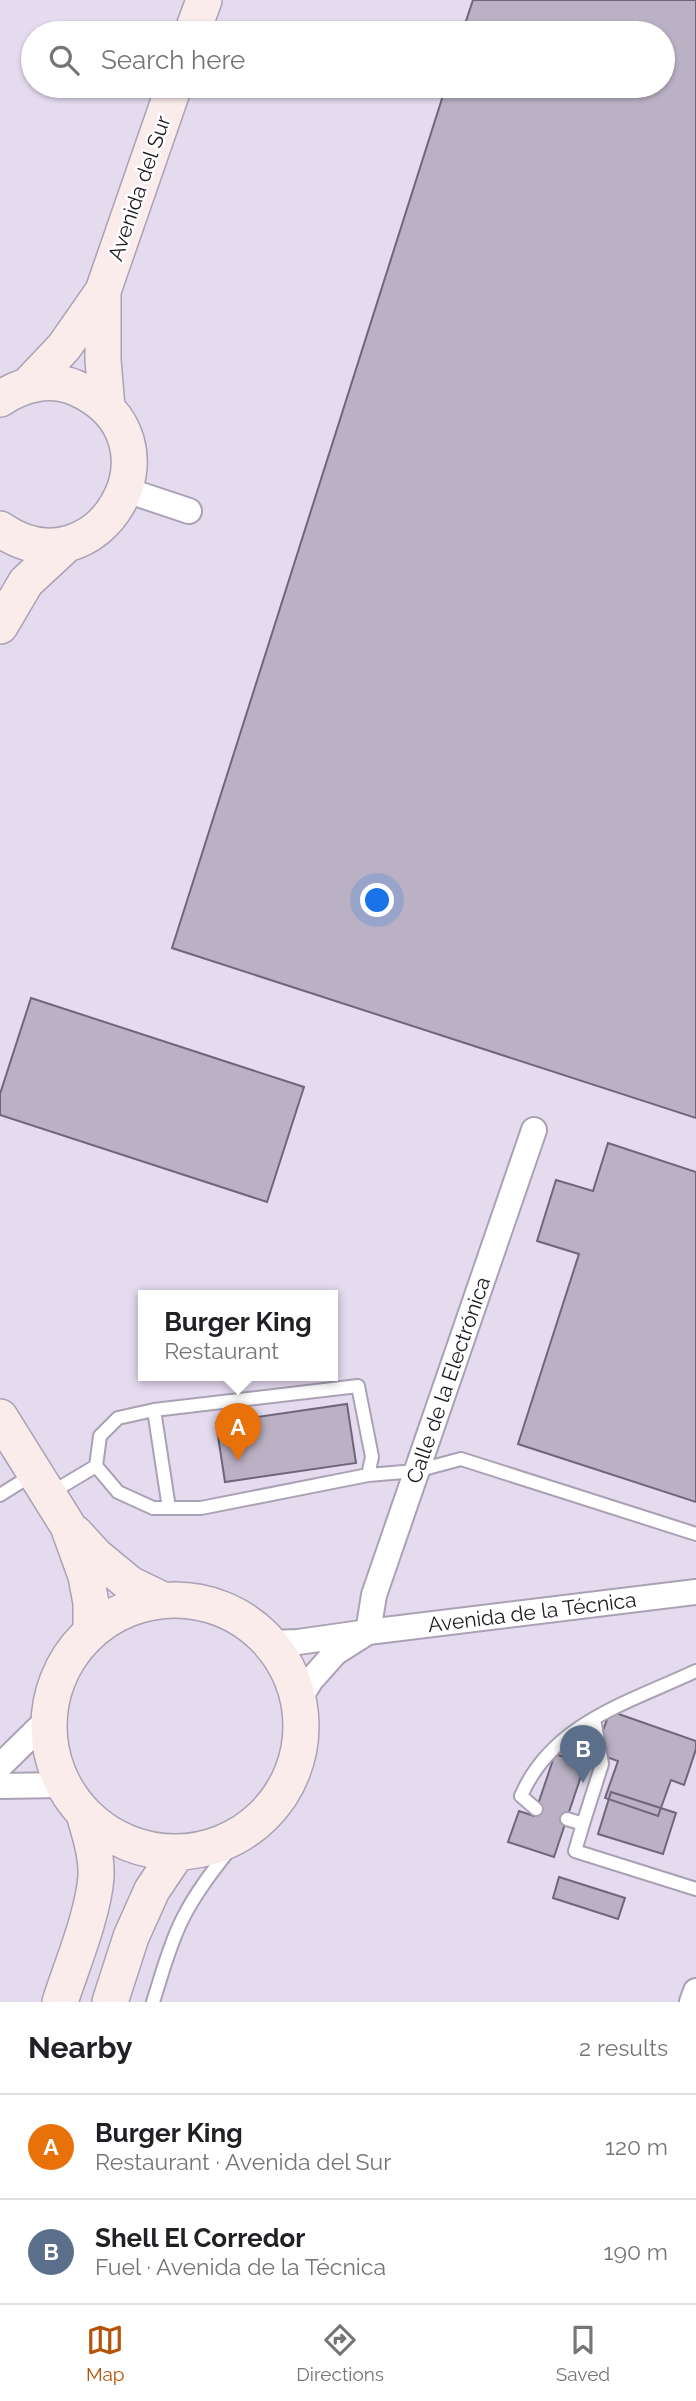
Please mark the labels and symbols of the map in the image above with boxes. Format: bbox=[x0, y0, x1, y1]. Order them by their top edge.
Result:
street label: Avenida del Sur bbox=[102, 112, 176, 264]
your location bbox=[360, 883, 394, 917]
street label: Calle de la Electrónica bbox=[401, 1273, 495, 1487]
pin: A bbox=[215, 1403, 261, 1461]
street label: Avenida de la Técnica bbox=[426, 1587, 638, 1637]
pin: B bbox=[560, 1725, 606, 1783]

